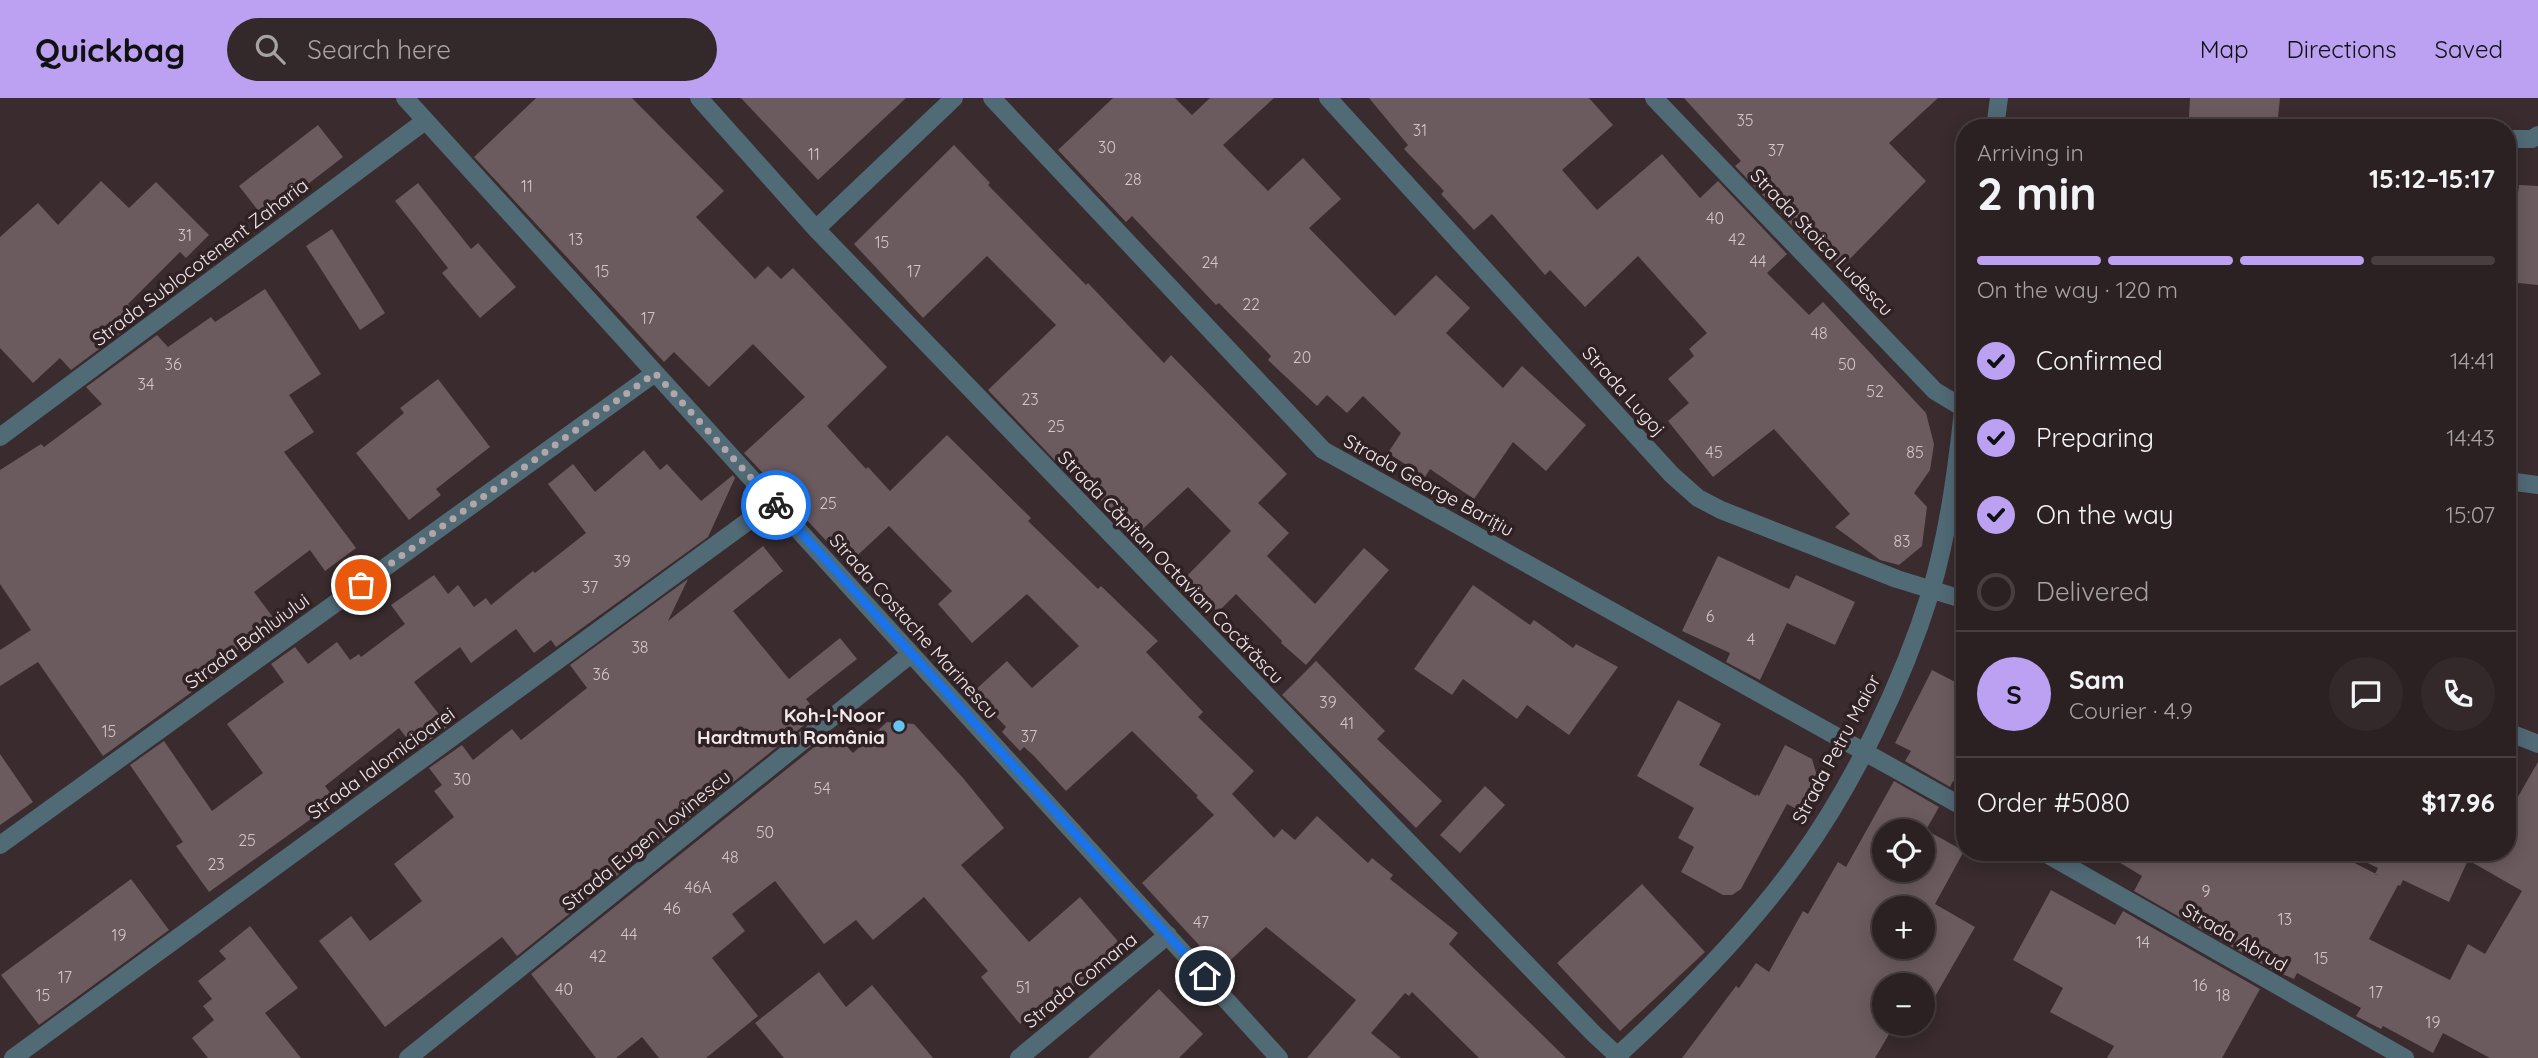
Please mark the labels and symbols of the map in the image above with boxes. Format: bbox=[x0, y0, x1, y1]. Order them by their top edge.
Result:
house number: 35 bbox=[1736, 110, 1754, 130]
house number: 31 bbox=[1413, 120, 1427, 140]
house number: 30 bbox=[1098, 137, 1116, 157]
house number: 37 bbox=[1768, 140, 1784, 160]
house number: 11 bbox=[808, 144, 820, 164]
street label: Strada Stoica Ludescu bbox=[1745, 163, 1899, 321]
house number: 28 bbox=[1124, 169, 1142, 189]
street label: Strada Sublocotenent Zaharia bbox=[87, 173, 313, 351]
house number: 11 bbox=[521, 176, 533, 196]
house number: 40 bbox=[1706, 208, 1724, 228]
house number: 31 bbox=[178, 225, 192, 245]
house number: 13 bbox=[569, 229, 583, 249]
house number: 42 bbox=[1728, 229, 1746, 249]
house number: 15 bbox=[875, 232, 889, 252]
house number: 44 bbox=[1750, 251, 1766, 271]
house number: 24 bbox=[1201, 252, 1219, 272]
house number: 15 bbox=[595, 261, 609, 281]
house number: 17 bbox=[907, 261, 921, 281]
house number: 22 bbox=[1242, 294, 1260, 314]
house number: 17 bbox=[641, 308, 655, 328]
house number: 48 bbox=[1810, 323, 1828, 343]
street label: Strada Lugoj bbox=[1577, 341, 1671, 441]
house number: 20 bbox=[1293, 347, 1311, 367]
house number: 36 bbox=[165, 354, 182, 374]
house number: 50 bbox=[1838, 354, 1856, 374]
house number: 34 bbox=[138, 374, 154, 394]
house number: 52 bbox=[1866, 381, 1884, 401]
house number: 23 bbox=[1021, 389, 1039, 409]
house number: 25 bbox=[1047, 416, 1065, 436]
street label: Strada George Barițiu bbox=[1340, 428, 1518, 542]
house number: 45 bbox=[1705, 442, 1723, 462]
house number: 85 bbox=[1906, 442, 1924, 462]
street label: Strada Căpitan Octavian Cocărăscu bbox=[1053, 445, 1289, 689]
courier bbox=[741, 470, 811, 540]
house number: 25 bbox=[819, 493, 837, 513]
street label: Strada Costache Marinescu bbox=[824, 528, 1004, 724]
house number: 83 bbox=[1893, 531, 1911, 551]
house number: 39 bbox=[613, 551, 631, 571]
pin bbox=[331, 555, 391, 615]
house number: 37 bbox=[582, 577, 598, 597]
street label: Strada Bahluiului bbox=[180, 588, 314, 694]
house number: 6 bbox=[1706, 606, 1715, 626]
house number: 4 bbox=[1747, 629, 1755, 649]
house number: 38 bbox=[631, 637, 649, 657]
house number: 36 bbox=[593, 664, 610, 684]
street label: Strada Petru Maior bbox=[1787, 670, 1886, 828]
house number: 39 bbox=[1319, 692, 1337, 712]
street label: Strada Ialomicioarei bbox=[303, 702, 459, 824]
place label: Koh-I-Noor Hardtmuth România bbox=[697, 703, 885, 749]
house number: 41 bbox=[1340, 713, 1354, 733]
marker: Koh-I-Noor Hardtmuth România bbox=[891, 718, 907, 734]
house number: 15 bbox=[102, 721, 116, 741]
house number: 37 bbox=[1021, 726, 1037, 746]
street label: Strada Eugen Lovinescu bbox=[557, 764, 735, 916]
house number: 30 bbox=[453, 769, 471, 789]
house number: 54 bbox=[813, 778, 831, 798]
house number: 50 bbox=[756, 822, 774, 842]
house number: 25 bbox=[238, 830, 256, 850]
house number: 48 bbox=[721, 847, 739, 867]
house number: 23 bbox=[207, 854, 225, 874]
house number: 46A bbox=[684, 877, 712, 897]
house number: 9 bbox=[2202, 881, 2211, 901]
street label: Strada Abrud bbox=[2178, 897, 2292, 977]
house number: 46 bbox=[663, 898, 681, 918]
house number: 13 bbox=[2278, 909, 2292, 929]
house number: 47 bbox=[1193, 912, 1209, 932]
house number: 44 bbox=[621, 924, 637, 944]
house number: 19 bbox=[112, 925, 126, 945]
street label: Strada Comana bbox=[1018, 927, 1142, 1033]
house number: 14 bbox=[2136, 932, 2150, 952]
house number: 42 bbox=[589, 946, 607, 966]
pin bbox=[1175, 946, 1235, 1006]
house number: 15 bbox=[2314, 948, 2328, 968]
house number: 17 bbox=[58, 967, 72, 987]
house number: 16 bbox=[2193, 975, 2208, 995]
house number: 51 bbox=[1016, 977, 1030, 997]
house number: 40 bbox=[555, 979, 573, 999]
house number: 17 bbox=[2369, 982, 2383, 1002]
house number: 15 bbox=[36, 985, 50, 1005]
house number: 18 bbox=[2216, 985, 2230, 1005]
house number: 19 bbox=[2426, 1012, 2440, 1032]

